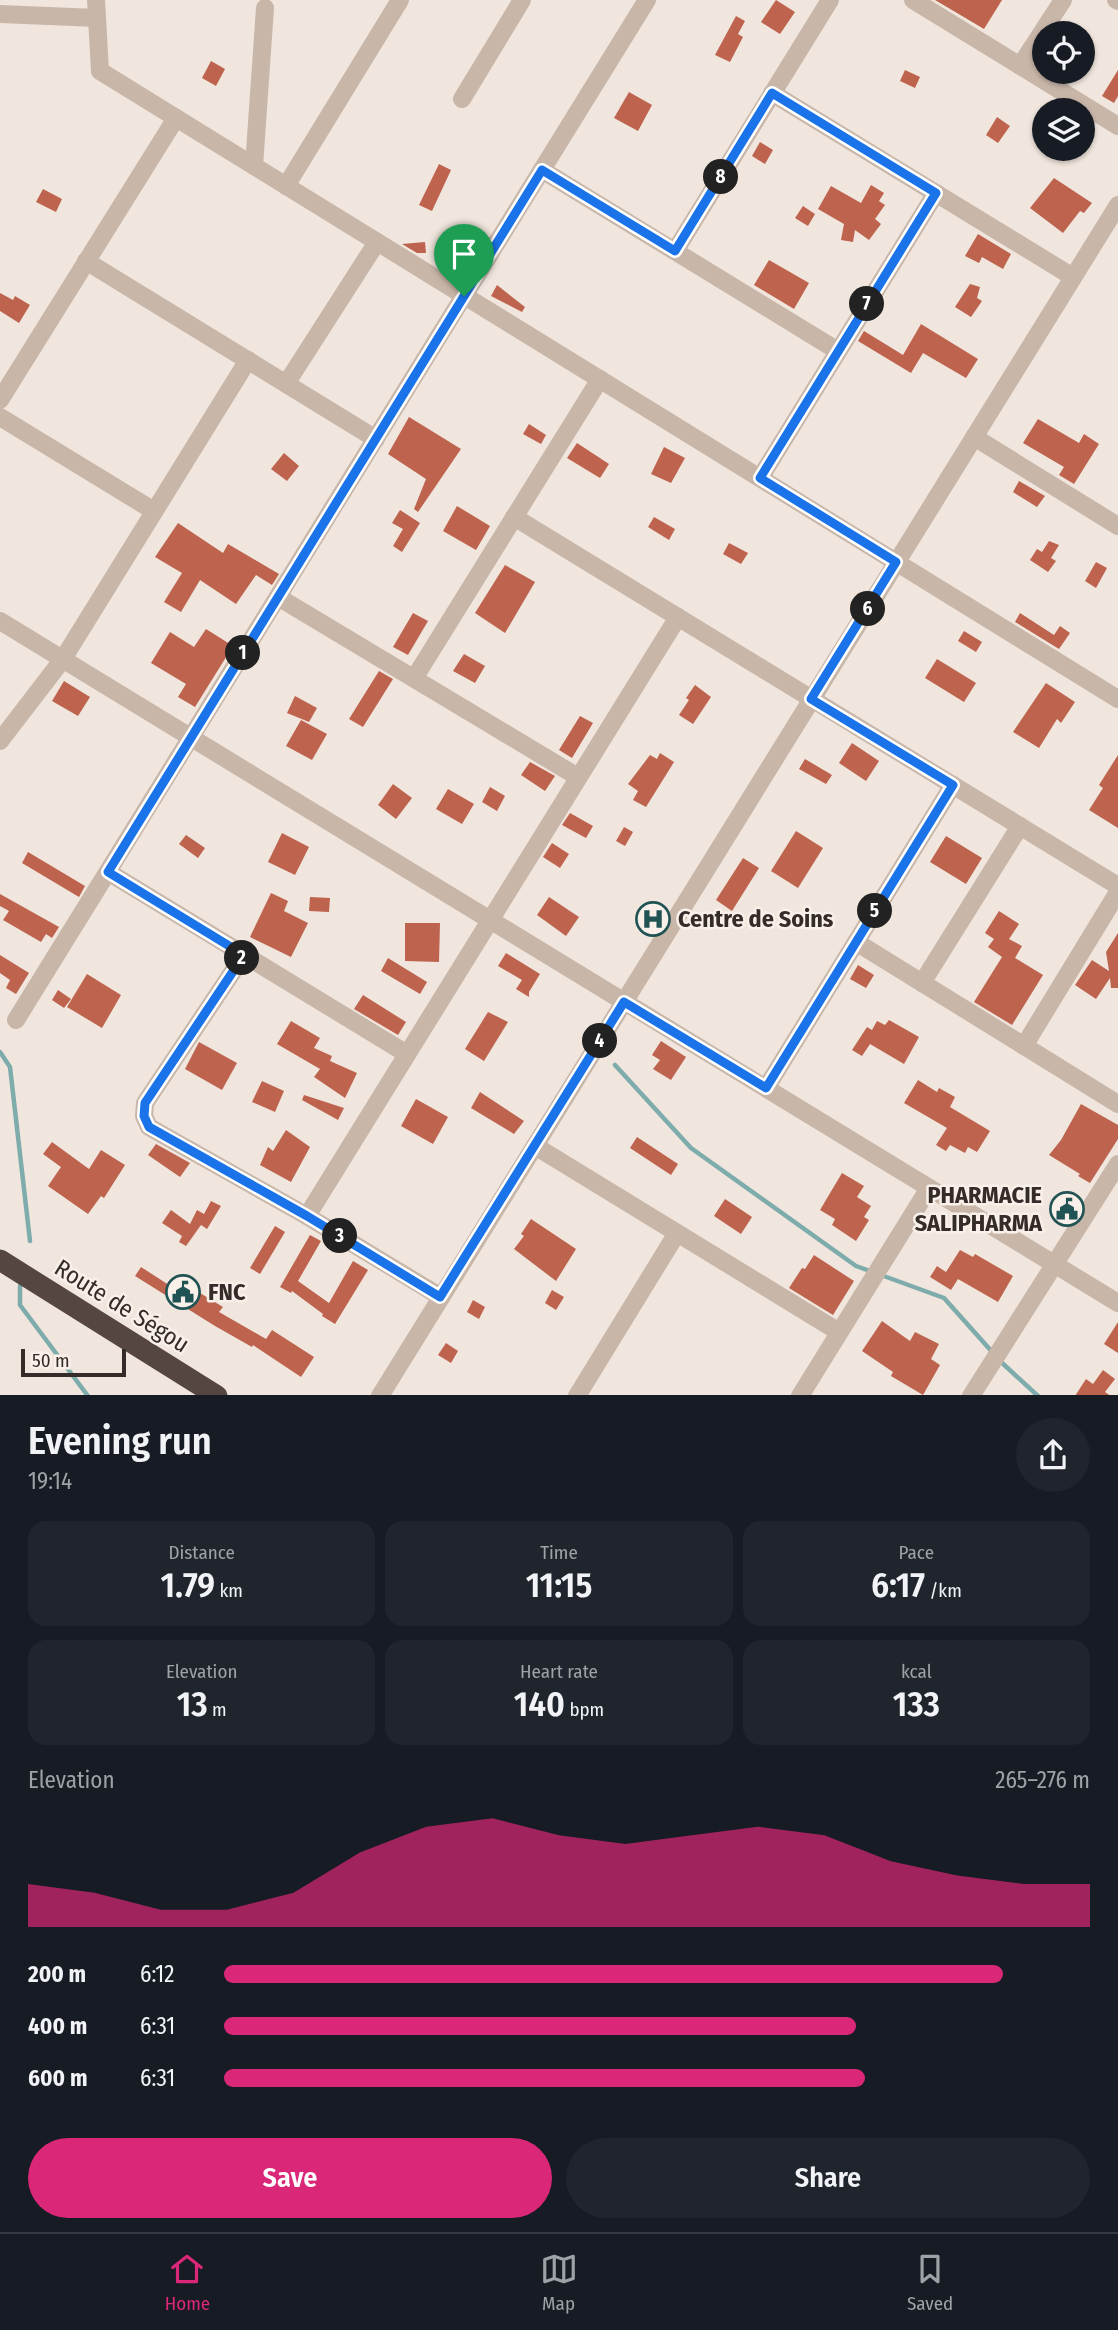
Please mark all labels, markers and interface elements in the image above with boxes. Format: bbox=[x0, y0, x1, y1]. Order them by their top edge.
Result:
map controls bbox=[1032, 21, 1095, 161]
button: locate bbox=[1032, 21, 1095, 84]
button: layers bbox=[1032, 98, 1095, 161]
pin: 8 bbox=[704, 160, 738, 194]
text: 8 bbox=[715, 165, 726, 188]
pin bbox=[434, 224, 494, 296]
icon: arrive bbox=[445, 235, 483, 273]
pin: 7 bbox=[850, 286, 884, 322]
text: 7 bbox=[862, 292, 871, 315]
pin: 6 bbox=[850, 592, 886, 626]
text: 6 bbox=[863, 597, 872, 620]
pin: 1 bbox=[226, 636, 260, 670]
text: 1 bbox=[238, 641, 247, 664]
pin: 5 bbox=[858, 894, 892, 928]
text: 5 bbox=[870, 899, 879, 922]
hospital icon: Centre de Soins bbox=[634, 900, 672, 938]
place label: Centre de Soins bbox=[678, 905, 834, 933]
pin: 2 bbox=[224, 940, 260, 976]
text: 2 bbox=[237, 946, 246, 969]
pin: 4 bbox=[582, 1024, 618, 1058]
text: 4 bbox=[595, 1029, 604, 1052]
place label: PHARMACIE SALIPHARMA bbox=[915, 1181, 1043, 1237]
public building icon: PHARMACIE SALIPHARMA bbox=[1048, 1190, 1086, 1228]
pin: 3 bbox=[322, 1218, 358, 1254]
text: 3 bbox=[335, 1224, 344, 1247]
street label: Route de Ségou bbox=[50, 1254, 194, 1358]
public building icon: FNC bbox=[164, 1273, 202, 1311]
place label: FNC bbox=[208, 1278, 246, 1306]
scale bar bbox=[21, 1346, 126, 1378]
text: 50 m bbox=[32, 1349, 70, 1372]
text: Evening run bbox=[28, 1418, 212, 1464]
button: share bbox=[1016, 1418, 1090, 1492]
text: 19:14 bbox=[28, 1467, 72, 1495]
text: Distance bbox=[168, 1541, 235, 1564]
text: Time bbox=[540, 1541, 578, 1564]
text: Pace bbox=[899, 1541, 934, 1564]
text: 1.79 bbox=[160, 1564, 215, 1606]
text: 11:15 bbox=[526, 1564, 592, 1606]
text: 6:17 bbox=[871, 1564, 925, 1606]
text: km bbox=[215, 1579, 243, 1602]
text: /km bbox=[925, 1579, 962, 1602]
text: Elevation bbox=[166, 1660, 237, 1683]
text: Heart rate bbox=[520, 1660, 598, 1683]
text: kcal bbox=[901, 1660, 932, 1683]
text: 13 bbox=[177, 1683, 208, 1725]
text: 140 bbox=[514, 1683, 565, 1725]
text: 133 bbox=[893, 1683, 940, 1725]
text: m bbox=[208, 1698, 227, 1721]
text: bpm bbox=[565, 1698, 604, 1721]
text: Elevation bbox=[28, 1766, 115, 1794]
text: 265–276 m bbox=[995, 1766, 1090, 1794]
text: 200 m bbox=[28, 1960, 86, 1988]
text: 6:12 bbox=[140, 1960, 174, 1988]
text: 400 m bbox=[28, 2012, 87, 2040]
text: 6:31 bbox=[140, 2012, 175, 2040]
text: 600 m bbox=[28, 2064, 87, 2092]
text: 6:31 bbox=[140, 2064, 175, 2092]
button: Save bbox=[28, 2138, 552, 2218]
button: Share bbox=[566, 2138, 1090, 2218]
tab: Home bbox=[165, 2250, 210, 2315]
tab: Map bbox=[540, 2250, 578, 2315]
tab: Saved bbox=[907, 2250, 953, 2315]

